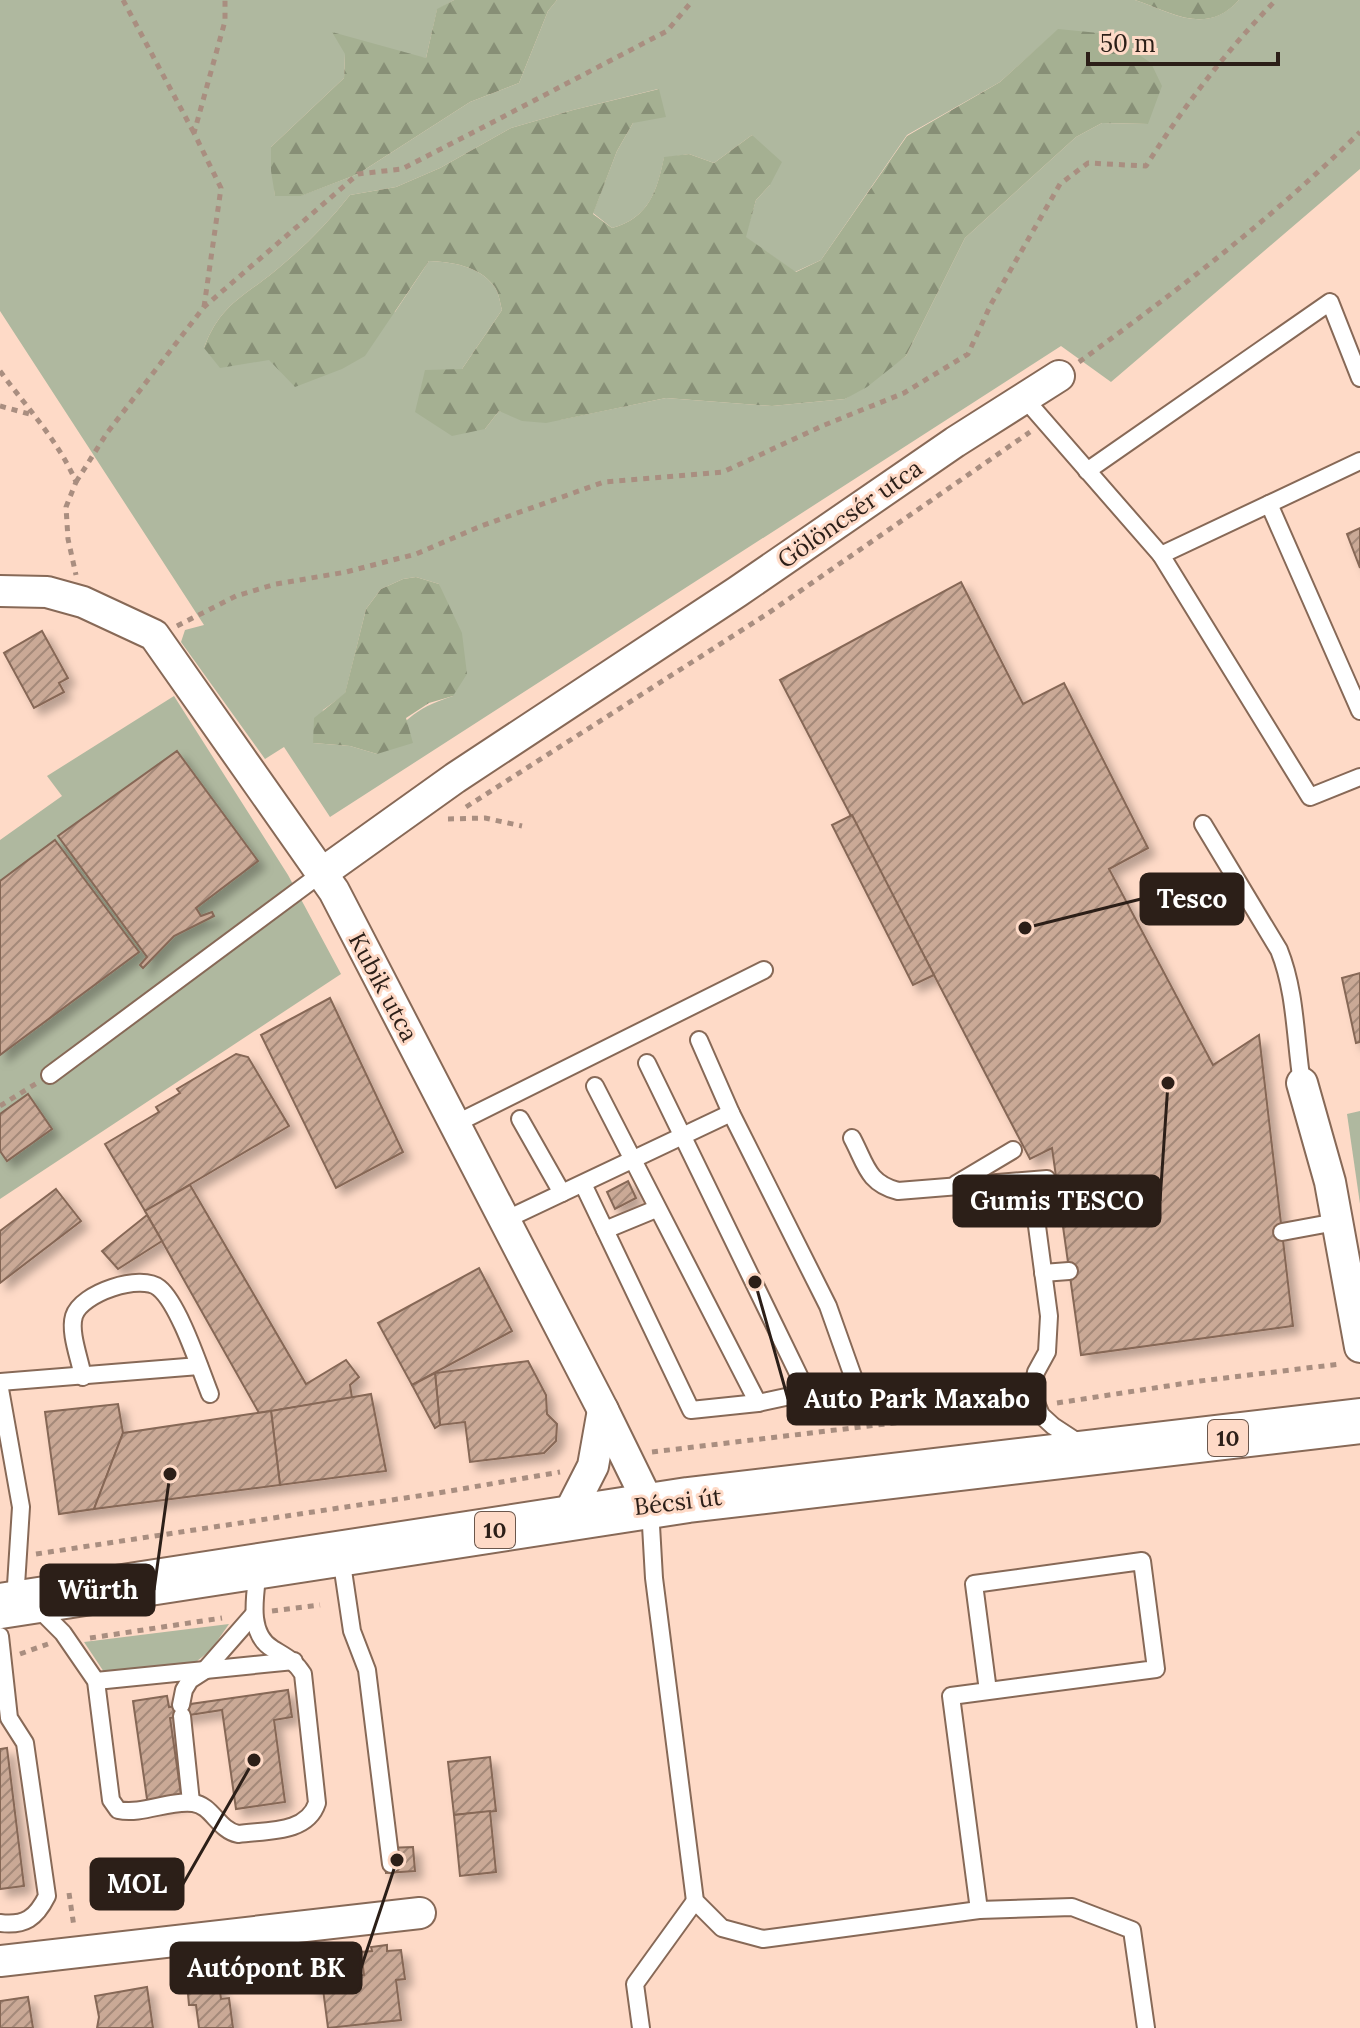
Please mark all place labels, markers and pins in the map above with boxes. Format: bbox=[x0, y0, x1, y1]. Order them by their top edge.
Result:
callout: Tesco bbox=[1141, 874, 1243, 924]
callout: Gumis TESCO bbox=[954, 1176, 1160, 1226]
callout: Auto Park Maxabo bbox=[788, 1374, 1045, 1424]
callout: Würth bbox=[41, 1565, 154, 1615]
callout: MOL bbox=[91, 1859, 183, 1909]
callout: Autópont BK bbox=[171, 1943, 361, 1993]

